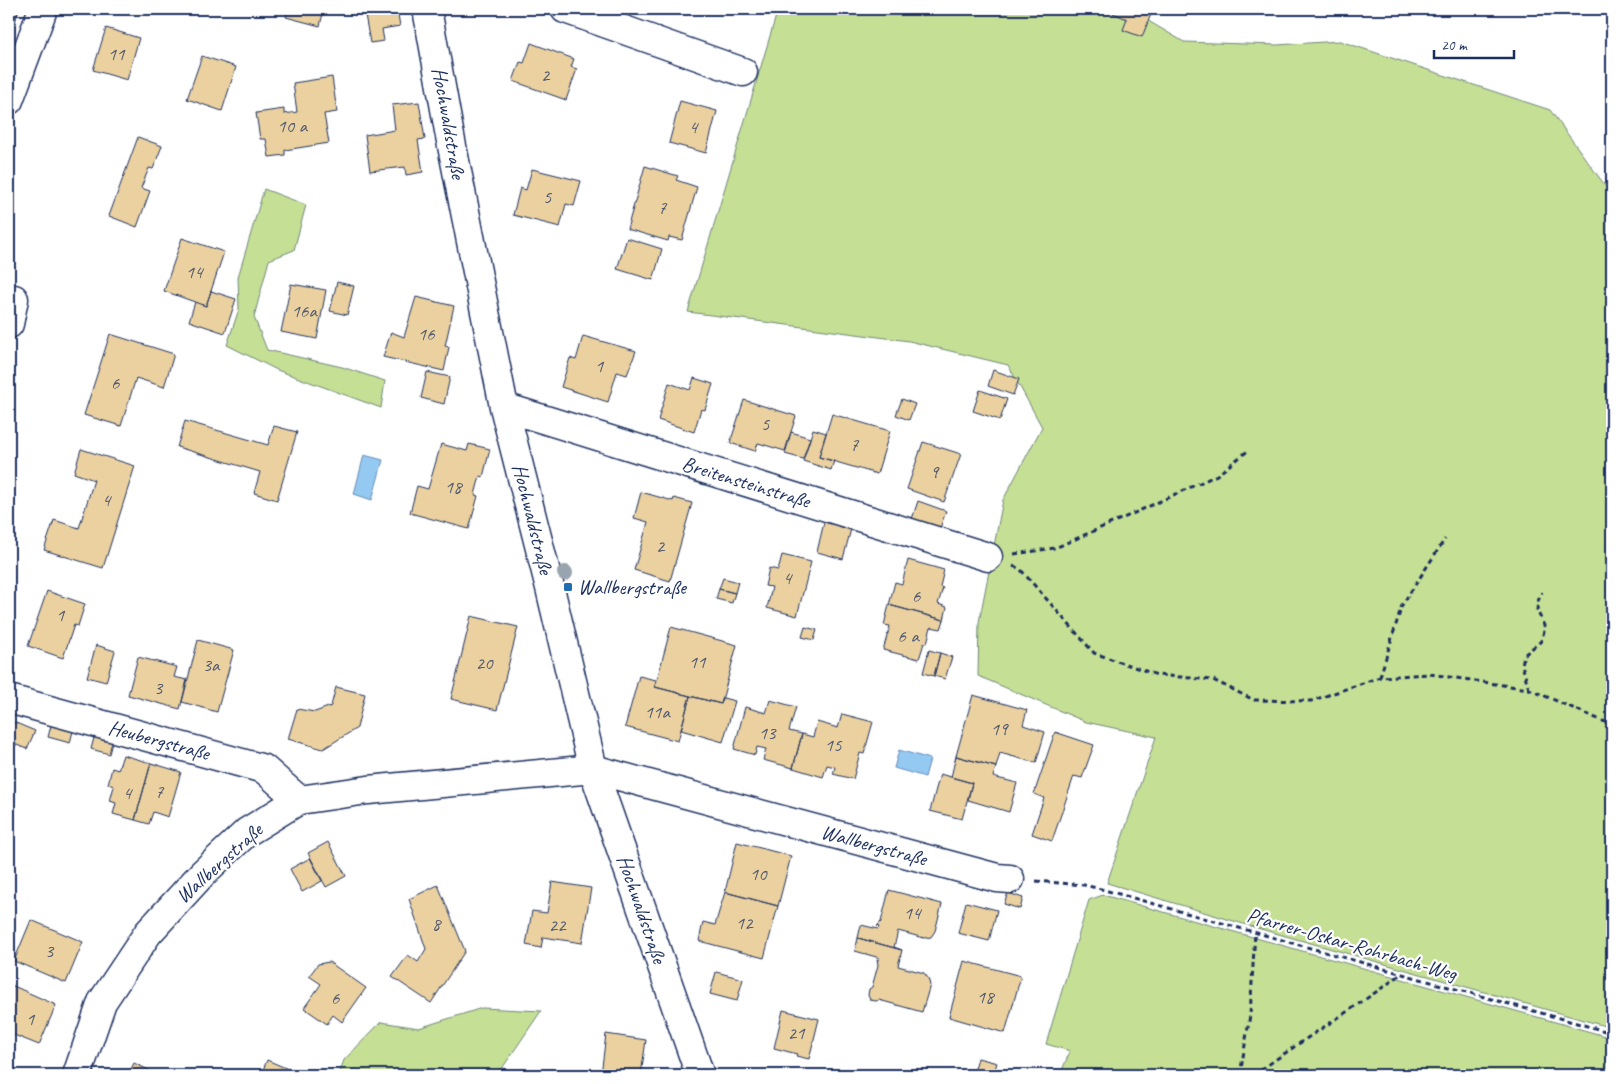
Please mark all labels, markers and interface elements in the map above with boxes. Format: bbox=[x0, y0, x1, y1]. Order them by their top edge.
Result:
scale bar bbox=[1434, 28, 1514, 60]
text: 20 m bbox=[1441, 36, 1468, 55]
house number: 11 bbox=[107, 42, 126, 66]
house number: 2 bbox=[541, 63, 551, 87]
street label: Hochwaldstraße bbox=[426, 65, 472, 183]
house number: 10 a bbox=[277, 114, 309, 138]
house number: 4 bbox=[689, 115, 700, 139]
house number: 5 bbox=[543, 185, 553, 209]
house number: 7 bbox=[658, 196, 668, 220]
house number: 14 bbox=[185, 260, 205, 284]
house number: 16a bbox=[291, 299, 318, 323]
house number: 16 bbox=[417, 322, 436, 346]
house number: 1 bbox=[595, 354, 605, 378]
house number: 6 bbox=[111, 371, 121, 395]
house number: 5 bbox=[761, 412, 771, 436]
house number: 7 bbox=[850, 433, 860, 457]
street label: Breitensteinstraße bbox=[679, 450, 815, 514]
house number: 9 bbox=[930, 460, 940, 484]
street label: Hochwaldstraße bbox=[507, 461, 560, 579]
house number: 18 bbox=[444, 475, 464, 499]
house number: 4 bbox=[102, 488, 113, 512]
house number: 2 bbox=[656, 534, 666, 558]
house number: 4 bbox=[783, 566, 794, 590]
place label: Wallbergstraße bbox=[578, 574, 688, 600]
marker: Wallbergstraße bbox=[562, 581, 574, 593]
house number: 6 bbox=[912, 584, 922, 608]
house number: 1 bbox=[56, 603, 66, 627]
house number: 6 a bbox=[897, 624, 920, 648]
house number: 11 bbox=[688, 650, 707, 674]
house number: 20 bbox=[475, 651, 494, 675]
house number: 3a bbox=[203, 653, 221, 677]
house number: 3 bbox=[154, 676, 164, 700]
house number: 11a bbox=[644, 700, 671, 724]
street label: Heubergstraße bbox=[106, 714, 214, 767]
house number: 19 bbox=[990, 717, 1009, 741]
house number: 13 bbox=[758, 721, 777, 745]
house number: 15 bbox=[824, 733, 843, 757]
house number: 7 bbox=[155, 780, 165, 804]
house number: 4 bbox=[123, 781, 134, 805]
street label: Wallbergstraße bbox=[170, 816, 269, 909]
street label: Wallbergstraße bbox=[819, 818, 932, 872]
street label: Hochwaldstraße bbox=[611, 851, 673, 969]
house number: 10 bbox=[749, 862, 768, 886]
house number: 14 bbox=[903, 901, 923, 925]
street label: Pfarrer-Oskar-Rohrbach-Weg bbox=[1244, 902, 1461, 987]
house number: 12 bbox=[735, 911, 754, 935]
house number: 8 bbox=[432, 912, 443, 936]
house number: 22 bbox=[548, 913, 567, 937]
house number: 3 bbox=[45, 939, 55, 963]
house number: 18 bbox=[976, 985, 996, 1009]
house number: 6 bbox=[331, 986, 341, 1010]
house number: 1 bbox=[26, 1007, 36, 1031]
house number: 21 bbox=[787, 1021, 806, 1045]

